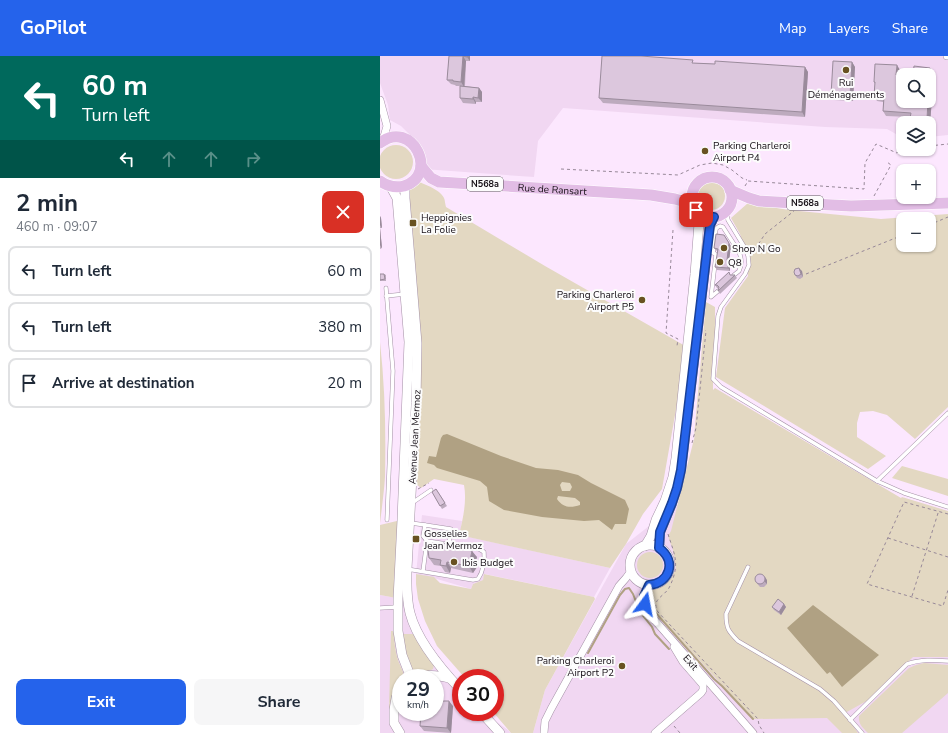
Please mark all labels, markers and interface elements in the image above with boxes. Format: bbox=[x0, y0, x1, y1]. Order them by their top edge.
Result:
text: GoPilot bbox=[20, 15, 86, 41]
text: Map bbox=[779, 19, 806, 38]
text: Layers bbox=[828, 19, 870, 38]
text: Share bbox=[892, 19, 928, 38]
marker: Rui Déménagements bbox=[841, 65, 851, 75]
text: 60 m bbox=[82, 67, 148, 105]
map controls bbox=[896, 68, 936, 252]
button: search bbox=[896, 68, 936, 108]
icon: left bbox=[16, 72, 68, 124]
place label: Rui Déménagements bbox=[808, 76, 885, 102]
text: Turn left bbox=[82, 103, 150, 127]
button: layers bbox=[896, 116, 936, 156]
place label: Parking Charleroi Airport P4 bbox=[713, 139, 790, 165]
marker: Parking Charleroi Airport P4 bbox=[700, 146, 710, 156]
icon: left bbox=[116, 148, 138, 170]
icon: ahead bbox=[158, 148, 180, 170]
icon: ahead bbox=[200, 148, 222, 170]
icon: right bbox=[242, 148, 264, 170]
button: + bbox=[896, 164, 936, 204]
road number: N568a bbox=[467, 177, 503, 191]
street label: Rue de Ransart bbox=[517, 181, 588, 199]
text: 2 min bbox=[16, 187, 78, 219]
button: close bbox=[322, 191, 364, 233]
pin bbox=[679, 193, 713, 227]
road number: N568a bbox=[787, 196, 823, 210]
icon: arrive bbox=[685, 199, 707, 221]
place label: Heppignies La Folie bbox=[421, 211, 472, 237]
button: − bbox=[896, 212, 936, 252]
text: 460 m · 09:07 bbox=[16, 218, 98, 236]
marker: Heppignies La Folie bbox=[408, 218, 418, 228]
place label: Shop N Go bbox=[732, 242, 781, 256]
marker: Shop N Go bbox=[719, 243, 729, 253]
place label: Q8 bbox=[728, 256, 742, 270]
marker: Q8 bbox=[715, 257, 725, 267]
icon: left bbox=[18, 260, 40, 282]
text: Turn left bbox=[52, 261, 111, 281]
text: 60 m bbox=[327, 261, 362, 281]
place label: Parking Charleroi Airport P5 bbox=[557, 288, 634, 314]
marker: Parking Charleroi Airport P5 bbox=[637, 295, 647, 305]
icon: left bbox=[18, 316, 40, 338]
text: Turn left bbox=[52, 317, 111, 337]
text: 380 m bbox=[318, 317, 362, 337]
icon: arrive bbox=[18, 372, 40, 394]
text: Arrive at destination bbox=[52, 373, 195, 393]
text: 20 m bbox=[327, 373, 362, 393]
street label: Avenue Jean Mermoz bbox=[406, 389, 424, 485]
place label: Gosselies Jean Mermoz bbox=[423, 527, 483, 553]
marker: Gosselies Jean Mermoz bbox=[411, 534, 421, 544]
place label: Ibis Budget bbox=[462, 556, 513, 570]
marker: Ibis Budget bbox=[449, 557, 459, 567]
position arrow bbox=[624, 583, 666, 625]
street label: Exit bbox=[679, 652, 701, 674]
place label: Parking Charleroi Airport P2 bbox=[537, 654, 614, 680]
marker: Parking Charleroi Airport P2 bbox=[617, 661, 627, 671]
speed limit sign: 30 bbox=[452, 669, 504, 721]
text: 29 bbox=[406, 676, 430, 703]
button: Exit bbox=[16, 679, 186, 725]
button: Share bbox=[194, 679, 364, 725]
text: km/h bbox=[407, 698, 429, 712]

